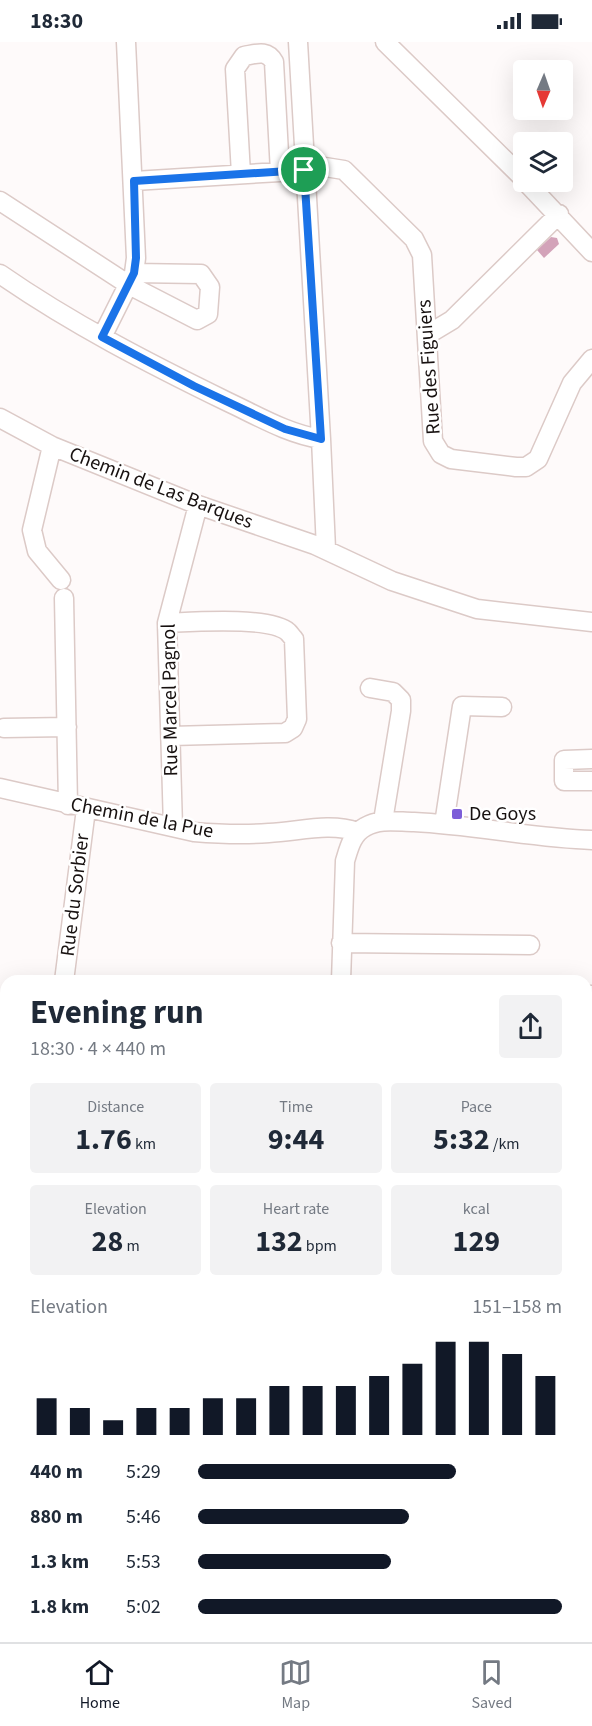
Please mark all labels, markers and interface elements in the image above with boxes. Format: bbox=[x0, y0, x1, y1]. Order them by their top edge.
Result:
text: 18:30 bbox=[30, 5, 83, 37]
north arrow bbox=[513, 60, 573, 120]
map controls bbox=[513, 60, 573, 192]
button: layers bbox=[513, 132, 573, 192]
pin bbox=[278, 144, 329, 195]
icon: arrive bbox=[287, 153, 320, 186]
street label: Rue des Figuiers bbox=[410, 298, 448, 436]
street label: Chemin de Las Barques bbox=[65, 440, 257, 536]
street label: Rue Marcel Pagnol bbox=[155, 623, 185, 777]
street label: Chemin de la Pue bbox=[68, 790, 216, 846]
place label: De Goys bbox=[469, 800, 536, 828]
marker: De Goys bbox=[450, 807, 464, 821]
street label: Rue du Sorbier bbox=[54, 832, 96, 958]
text: Evening run bbox=[30, 989, 204, 1036]
button: share bbox=[499, 995, 562, 1058]
text: 18:30 · 4 × 440 m bbox=[30, 1035, 166, 1063]
text: Distance bbox=[87, 1096, 144, 1118]
text: Time bbox=[279, 1096, 313, 1118]
text: Pace bbox=[461, 1096, 492, 1118]
text: 1.76 bbox=[75, 1118, 132, 1161]
text: 9:44 bbox=[268, 1118, 324, 1161]
text: 5:32 bbox=[433, 1118, 490, 1161]
text: km bbox=[132, 1133, 156, 1155]
text: /km bbox=[490, 1133, 520, 1155]
text: Elevation bbox=[85, 1198, 147, 1220]
text: Heart rate bbox=[263, 1198, 329, 1220]
text: kcal bbox=[463, 1198, 490, 1220]
text: 28 bbox=[92, 1220, 123, 1263]
text: 132 bbox=[255, 1220, 303, 1263]
text: 129 bbox=[453, 1220, 500, 1263]
text: m bbox=[123, 1235, 140, 1257]
text: bpm bbox=[303, 1235, 337, 1257]
text: Elevation bbox=[30, 1293, 108, 1321]
text: 151–158 m bbox=[472, 1293, 562, 1321]
text: 440 m bbox=[30, 1458, 83, 1486]
text: 5:29 bbox=[126, 1458, 161, 1486]
text: 880 m bbox=[30, 1503, 83, 1531]
text: 5:46 bbox=[126, 1503, 161, 1531]
text: 1.3 km bbox=[30, 1548, 89, 1576]
text: 5:53 bbox=[126, 1548, 161, 1576]
text: 1.8 km bbox=[30, 1593, 89, 1621]
text: 5:02 bbox=[126, 1593, 161, 1621]
tab: Home bbox=[80, 1656, 120, 1714]
tab: Map bbox=[279, 1656, 312, 1714]
tab: Saved bbox=[472, 1656, 512, 1714]

